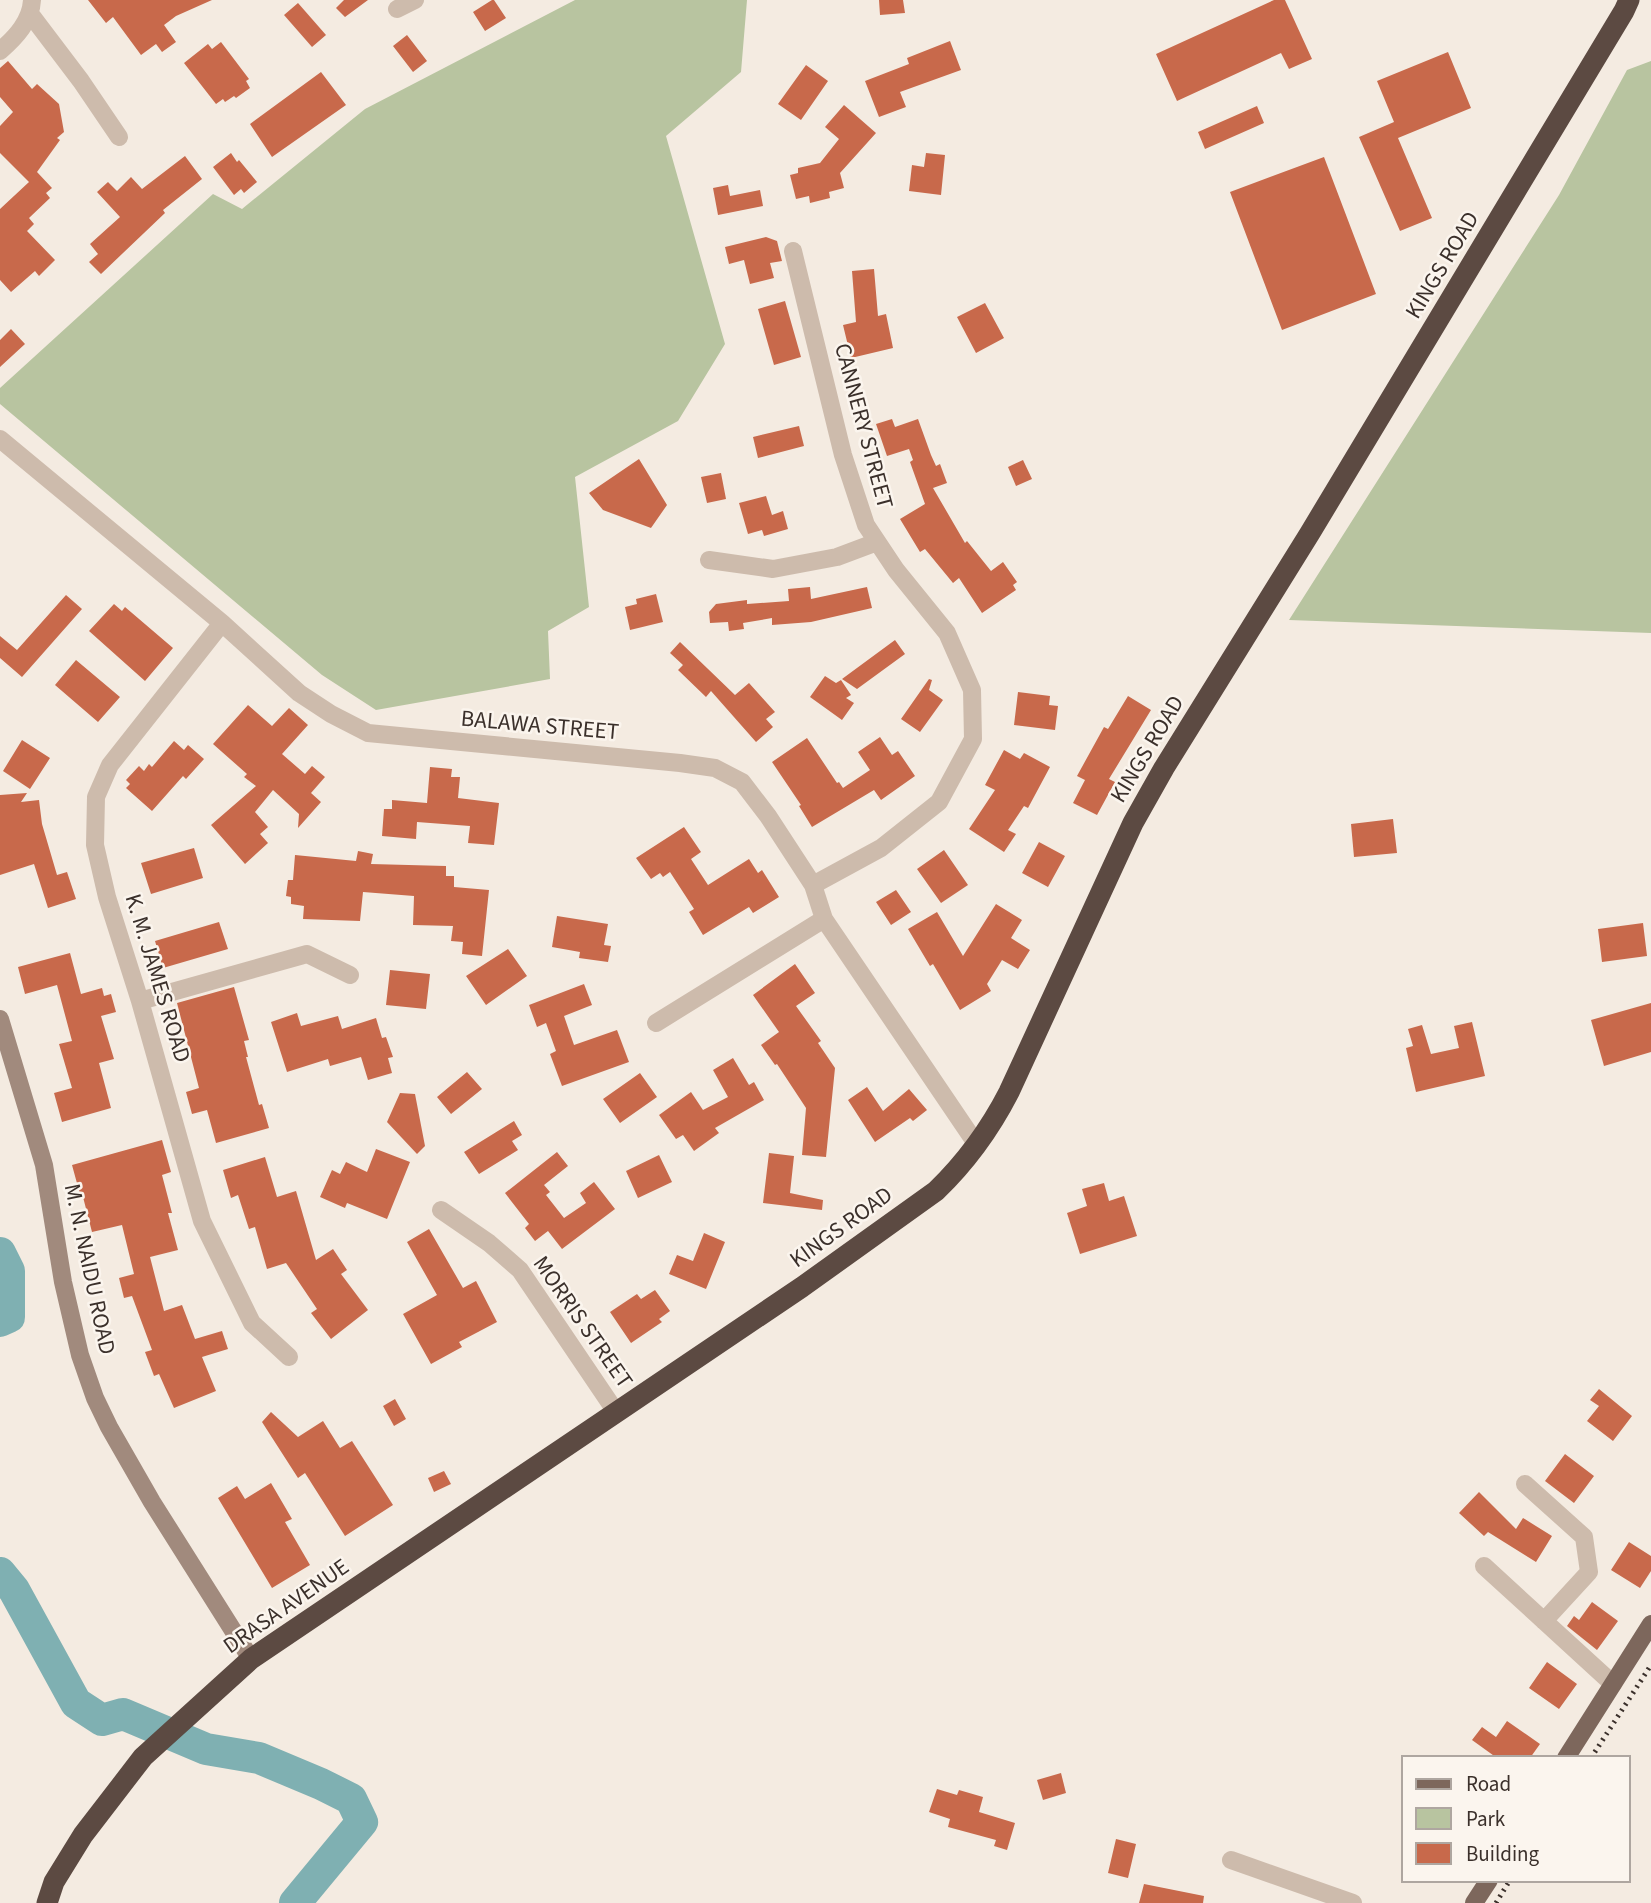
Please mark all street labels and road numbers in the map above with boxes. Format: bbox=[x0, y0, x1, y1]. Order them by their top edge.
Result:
street label: KINGS ROAD bbox=[1397, 205, 1487, 325]
street label: CANNERY STREET bbox=[826, 340, 902, 512]
street label: KINGS ROAD bbox=[1102, 689, 1192, 809]
street label: BALAWA STREET bbox=[460, 702, 620, 748]
street label: K. M. JAMES ROAD bbox=[117, 890, 199, 1066]
street label: KINGS ROAD bbox=[783, 1178, 899, 1276]
street label: M. N. NAIDU ROAD bbox=[56, 1180, 124, 1358]
street label: MORRIS STREET bbox=[525, 1249, 641, 1395]
street label: DRASA AVENUE bbox=[216, 1550, 356, 1662]

